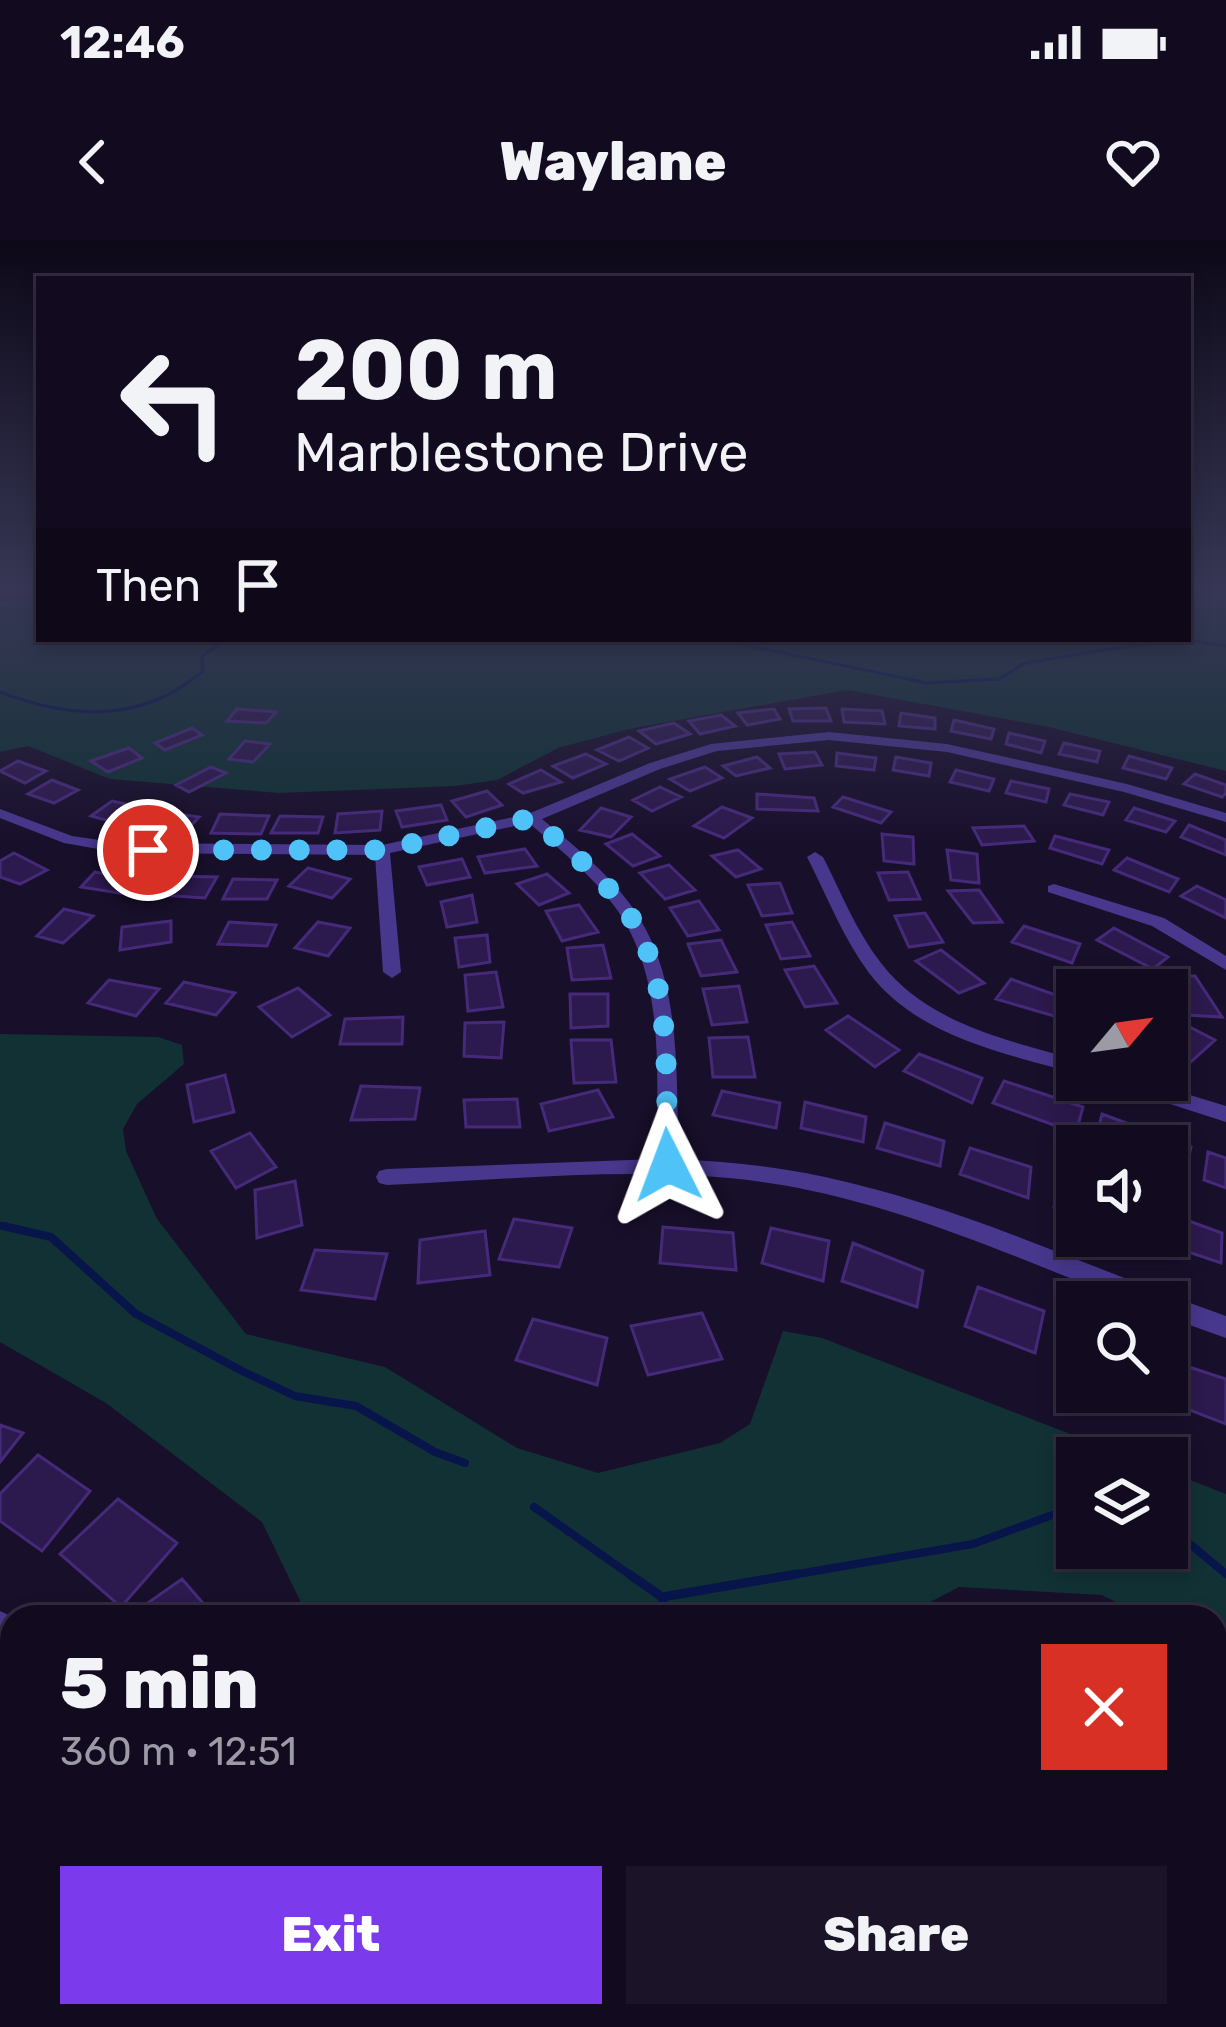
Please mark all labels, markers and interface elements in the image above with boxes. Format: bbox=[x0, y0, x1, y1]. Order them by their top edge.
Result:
text: 12:46 bbox=[60, 16, 185, 69]
icon: back bbox=[60, 129, 126, 195]
icon: heart bbox=[1100, 129, 1166, 195]
text: Waylane bbox=[499, 130, 727, 194]
text: 200 m bbox=[294, 320, 558, 420]
icon: left bbox=[96, 324, 252, 480]
text: Marblestone Drive bbox=[294, 421, 748, 485]
icon: arrive bbox=[225, 552, 291, 618]
text: Then bbox=[96, 559, 201, 612]
pin bbox=[97, 799, 199, 901]
icon: arrive bbox=[115, 817, 181, 883]
north arrow bbox=[1056, 969, 1188, 1101]
map controls bbox=[1056, 969, 1188, 1569]
position arrow bbox=[605, 1102, 731, 1228]
button: sound bbox=[1056, 1125, 1188, 1257]
button: search bbox=[1056, 1281, 1188, 1413]
button: layers bbox=[1056, 1437, 1188, 1569]
text: 5 min bbox=[60, 1641, 259, 1726]
button: close bbox=[1041, 1644, 1167, 1770]
text: 360 m · 12:51 bbox=[60, 1729, 297, 1775]
button: Exit bbox=[60, 1866, 602, 2004]
button: Share bbox=[626, 1866, 1167, 2004]

